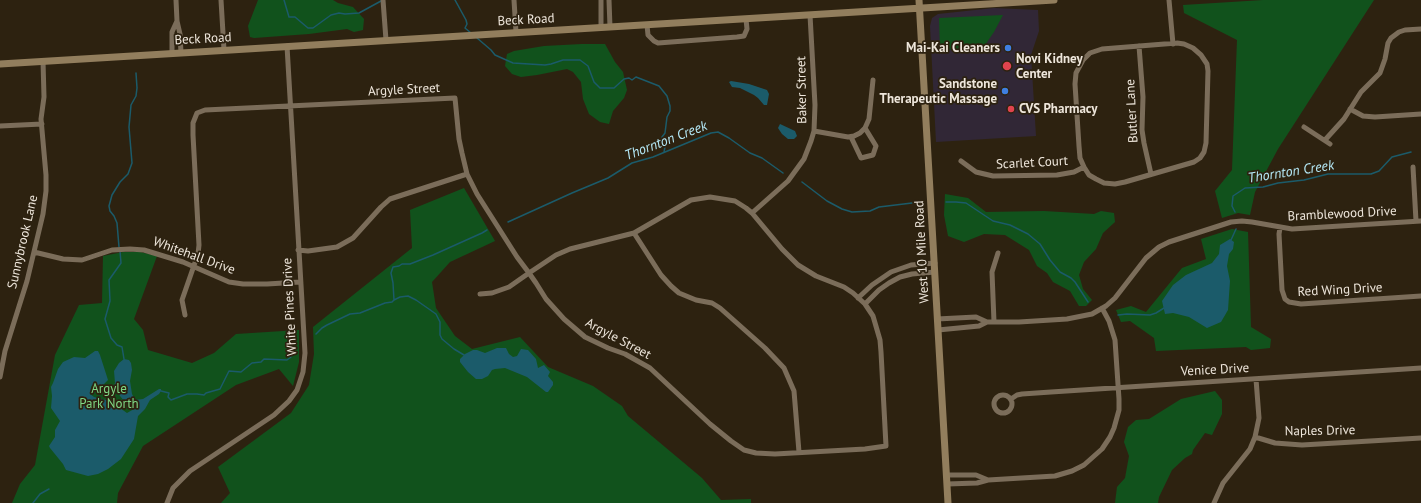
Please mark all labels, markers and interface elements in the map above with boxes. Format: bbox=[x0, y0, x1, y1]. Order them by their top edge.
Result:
street label: Beck Road bbox=[497, 11, 555, 29]
street label: Beck Road bbox=[174, 30, 232, 48]
place label: Mai-Kai Cleaners bbox=[906, 40, 1000, 56]
marker: Mai-Kai Cleaners bbox=[1003, 43, 1013, 53]
place label: Novi Kidney Center bbox=[1016, 51, 1083, 82]
street label: Baker Street bbox=[794, 56, 810, 124]
marker: Novi Kidney Center bbox=[1001, 60, 1013, 72]
place label: Sandstone Therapeutic Massage bbox=[880, 76, 997, 107]
street label: Butler Lane bbox=[1123, 79, 1141, 143]
street label: Argyle Street bbox=[368, 80, 440, 100]
marker: Sandstone Therapeutic Massage bbox=[1000, 86, 1010, 96]
place label: CVS Pharmacy bbox=[1019, 101, 1097, 117]
marker: CVS Pharmacy bbox=[1006, 104, 1016, 114]
water label: Thornton Creek bbox=[622, 118, 710, 164]
street label: Scarlet Court bbox=[996, 153, 1068, 173]
water label: Thornton Creek bbox=[1247, 157, 1335, 187]
street label: Sunnybrook Lane bbox=[5, 194, 41, 290]
street label: West 10 Mile Road bbox=[912, 200, 932, 304]
street label: Bramblewood Drive bbox=[1287, 203, 1397, 225]
street label: Whitehall Drive bbox=[151, 234, 237, 278]
street label: White Pines Drive bbox=[280, 258, 300, 356]
street label: Red Wing Drive bbox=[1297, 280, 1383, 300]
street label: Argyle Street bbox=[582, 315, 654, 363]
street label: Venice Drive bbox=[1180, 360, 1250, 380]
park label: Argyle Park North bbox=[79, 381, 139, 412]
street label: Naples Drive bbox=[1285, 423, 1355, 439]

